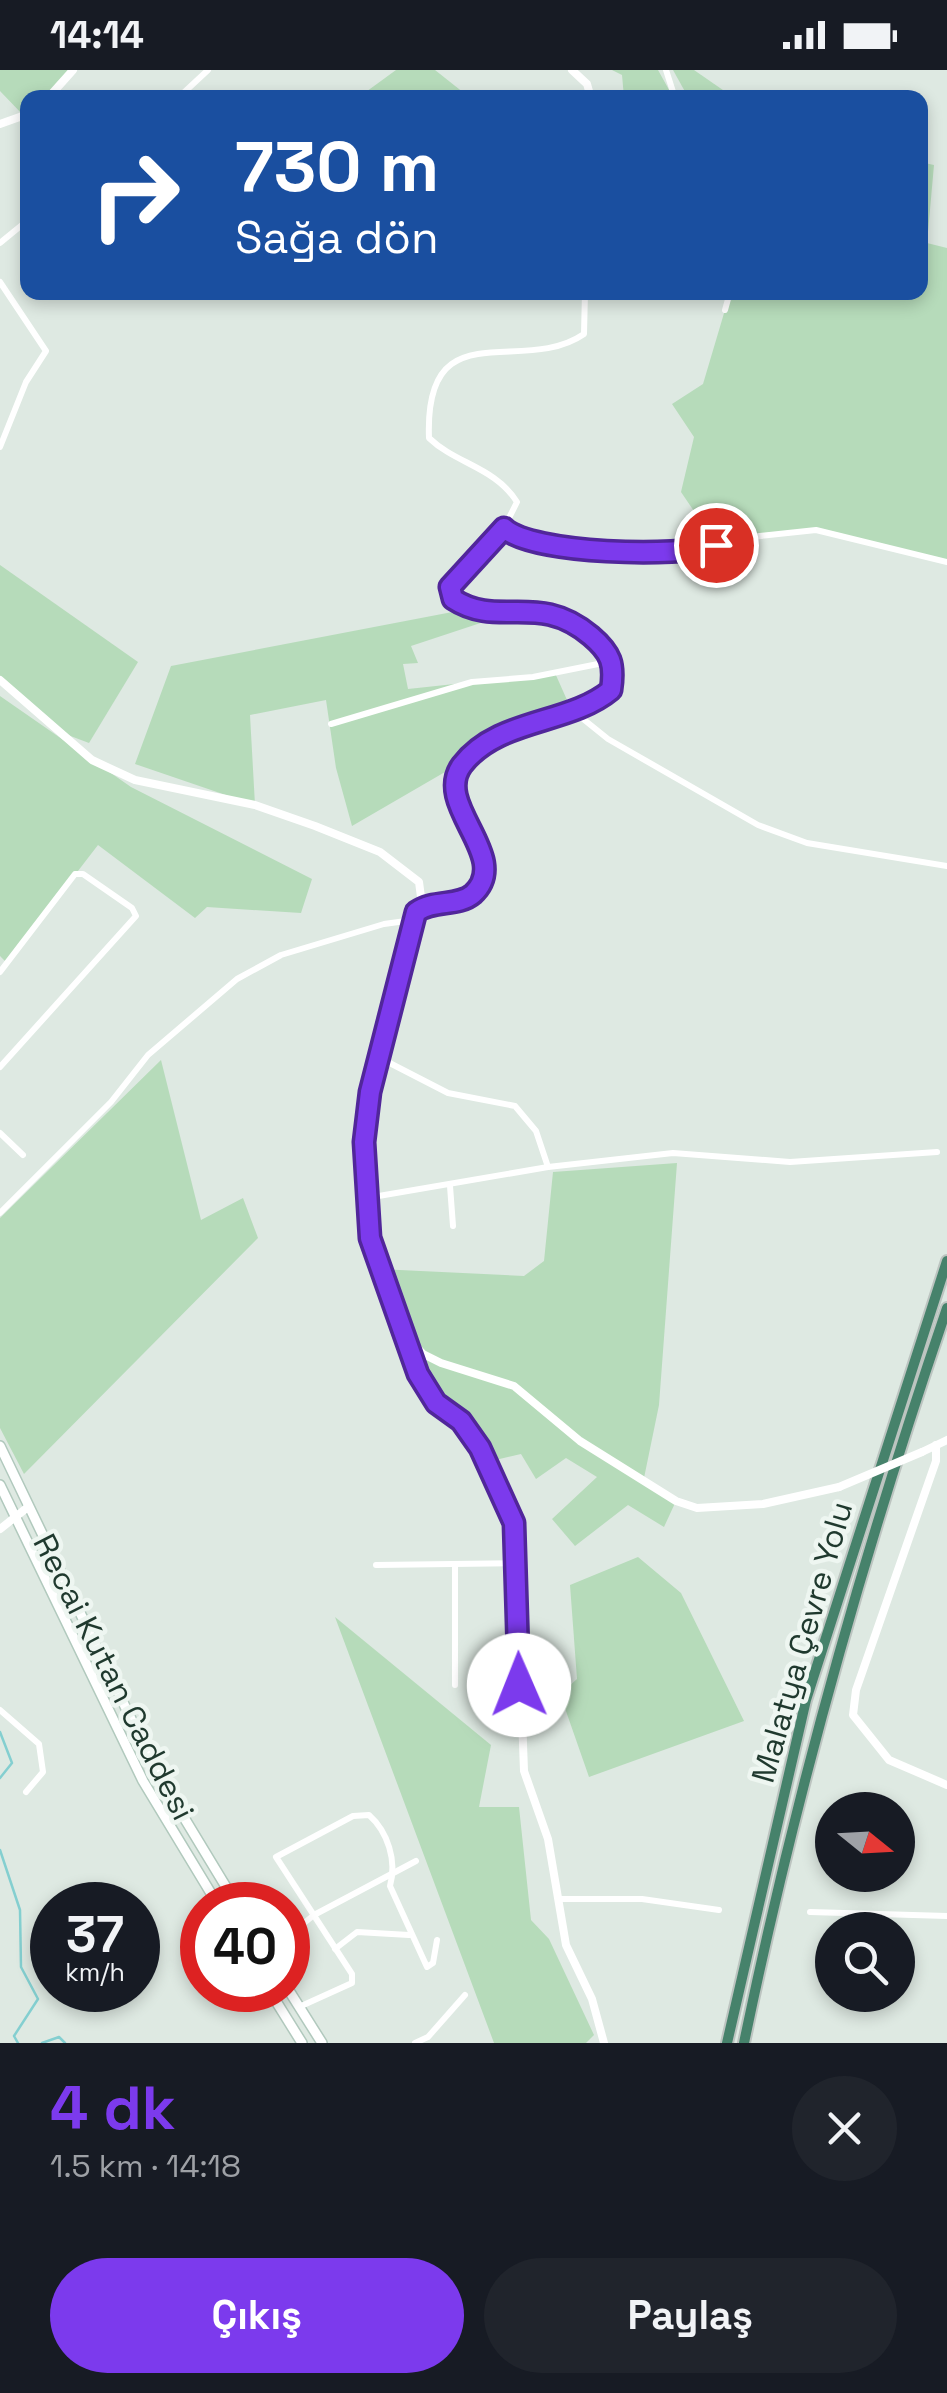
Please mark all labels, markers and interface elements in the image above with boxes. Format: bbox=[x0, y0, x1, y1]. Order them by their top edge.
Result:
text: 14:14 bbox=[50, 11, 144, 59]
text: 730 m bbox=[235, 122, 439, 211]
icon: right bbox=[70, 130, 200, 260]
text: Sağa dön bbox=[235, 209, 439, 266]
pin bbox=[674, 503, 759, 588]
icon: arrive bbox=[689, 518, 744, 573]
street label: Malatya Çevre Yolu bbox=[743, 1497, 861, 1787]
street label: Recai Kutan Caddesi bbox=[24, 1527, 204, 1827]
position arrow bbox=[467, 1633, 571, 1737]
north arrow bbox=[815, 1792, 915, 1892]
map controls bbox=[815, 1792, 915, 2012]
speed limit sign: 40 bbox=[180, 1882, 310, 2012]
text: 37 bbox=[66, 1903, 124, 1967]
button: search bbox=[815, 1912, 915, 2012]
text: km/h bbox=[65, 1956, 125, 1988]
text: 4 dk bbox=[50, 2070, 176, 2147]
button: close bbox=[792, 2076, 897, 2181]
text: 1.5 km · 14:18 bbox=[50, 2146, 241, 2186]
button: Çıkış bbox=[50, 2258, 464, 2373]
button: Paylaş bbox=[484, 2258, 897, 2373]

